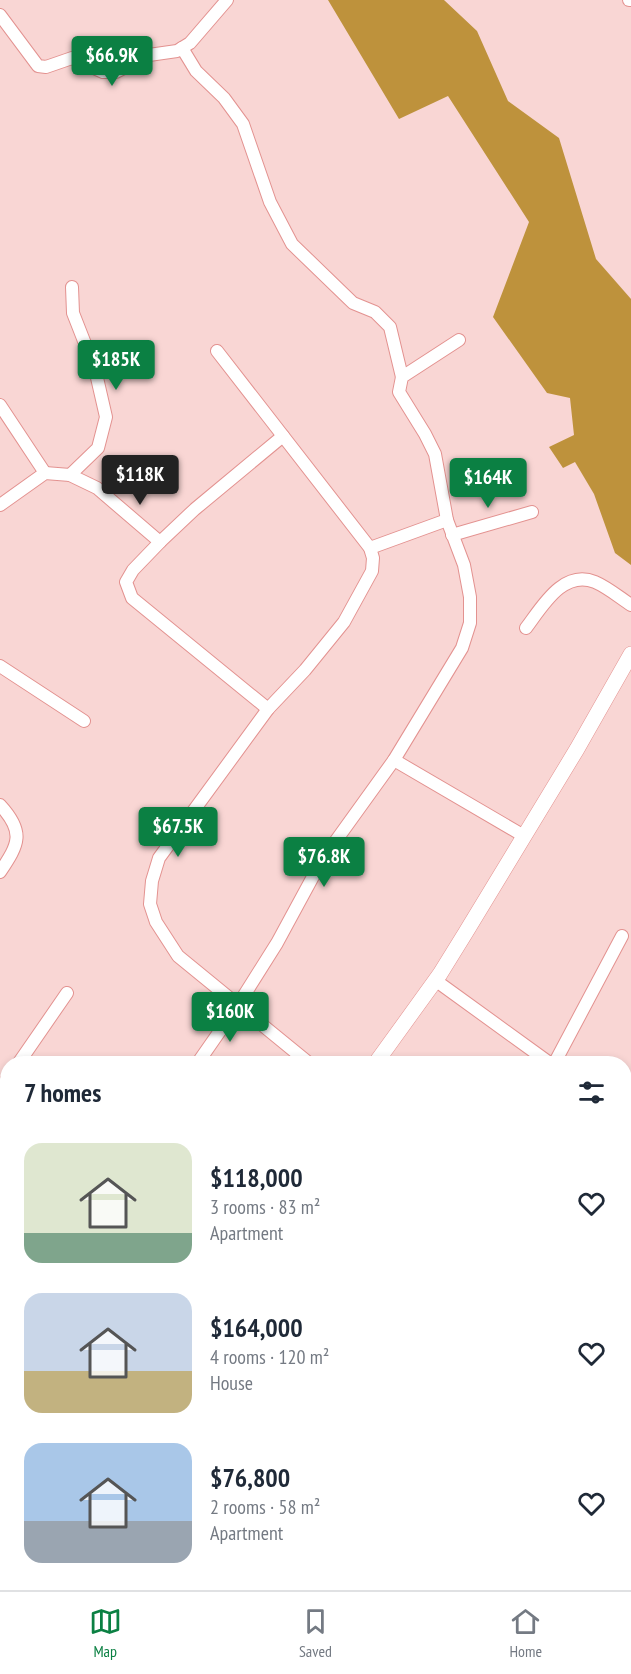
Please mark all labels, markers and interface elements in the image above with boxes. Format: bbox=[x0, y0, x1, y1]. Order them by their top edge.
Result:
pin: $66.9K bbox=[63, 36, 161, 87]
text: $66.9K bbox=[86, 42, 138, 68]
pin: $185K bbox=[74, 340, 158, 391]
text: $185K bbox=[92, 346, 140, 372]
pin: $118K bbox=[98, 455, 182, 506]
pin: $164K bbox=[446, 458, 530, 509]
text: $118K bbox=[116, 461, 164, 487]
text: $164K bbox=[464, 464, 512, 490]
pin: $67.5K bbox=[129, 807, 227, 858]
text: $67.5K bbox=[153, 813, 203, 839]
pin: $76.8K bbox=[275, 837, 373, 888]
text: $76.8K bbox=[298, 843, 350, 869]
pin: $160K bbox=[188, 992, 272, 1043]
text: $160K bbox=[206, 998, 254, 1024]
text: 7 homes bbox=[24, 1076, 101, 1109]
icon: filters bbox=[575, 1076, 608, 1109]
text: $118,000 bbox=[210, 1161, 303, 1194]
icon: home bbox=[72, 1167, 144, 1239]
icon: heart bbox=[575, 1187, 608, 1220]
text: 3 rooms · 83 m² bbox=[210, 1194, 320, 1220]
text: Apartment bbox=[210, 1220, 283, 1246]
text: $164,000 bbox=[210, 1311, 303, 1344]
icon: home bbox=[72, 1317, 144, 1389]
icon: heart bbox=[575, 1337, 608, 1370]
text: 4 rooms · 120 m² bbox=[210, 1344, 329, 1370]
text: House bbox=[210, 1370, 253, 1396]
text: $76,800 bbox=[210, 1461, 290, 1494]
icon: home bbox=[72, 1467, 144, 1539]
icon: heart bbox=[575, 1487, 608, 1520]
text: 2 rooms · 58 m² bbox=[210, 1494, 320, 1520]
text: Apartment bbox=[210, 1520, 283, 1546]
tab: Map bbox=[89, 1605, 122, 1661]
tab: Saved bbox=[299, 1605, 332, 1661]
tab: Home bbox=[509, 1605, 542, 1661]

